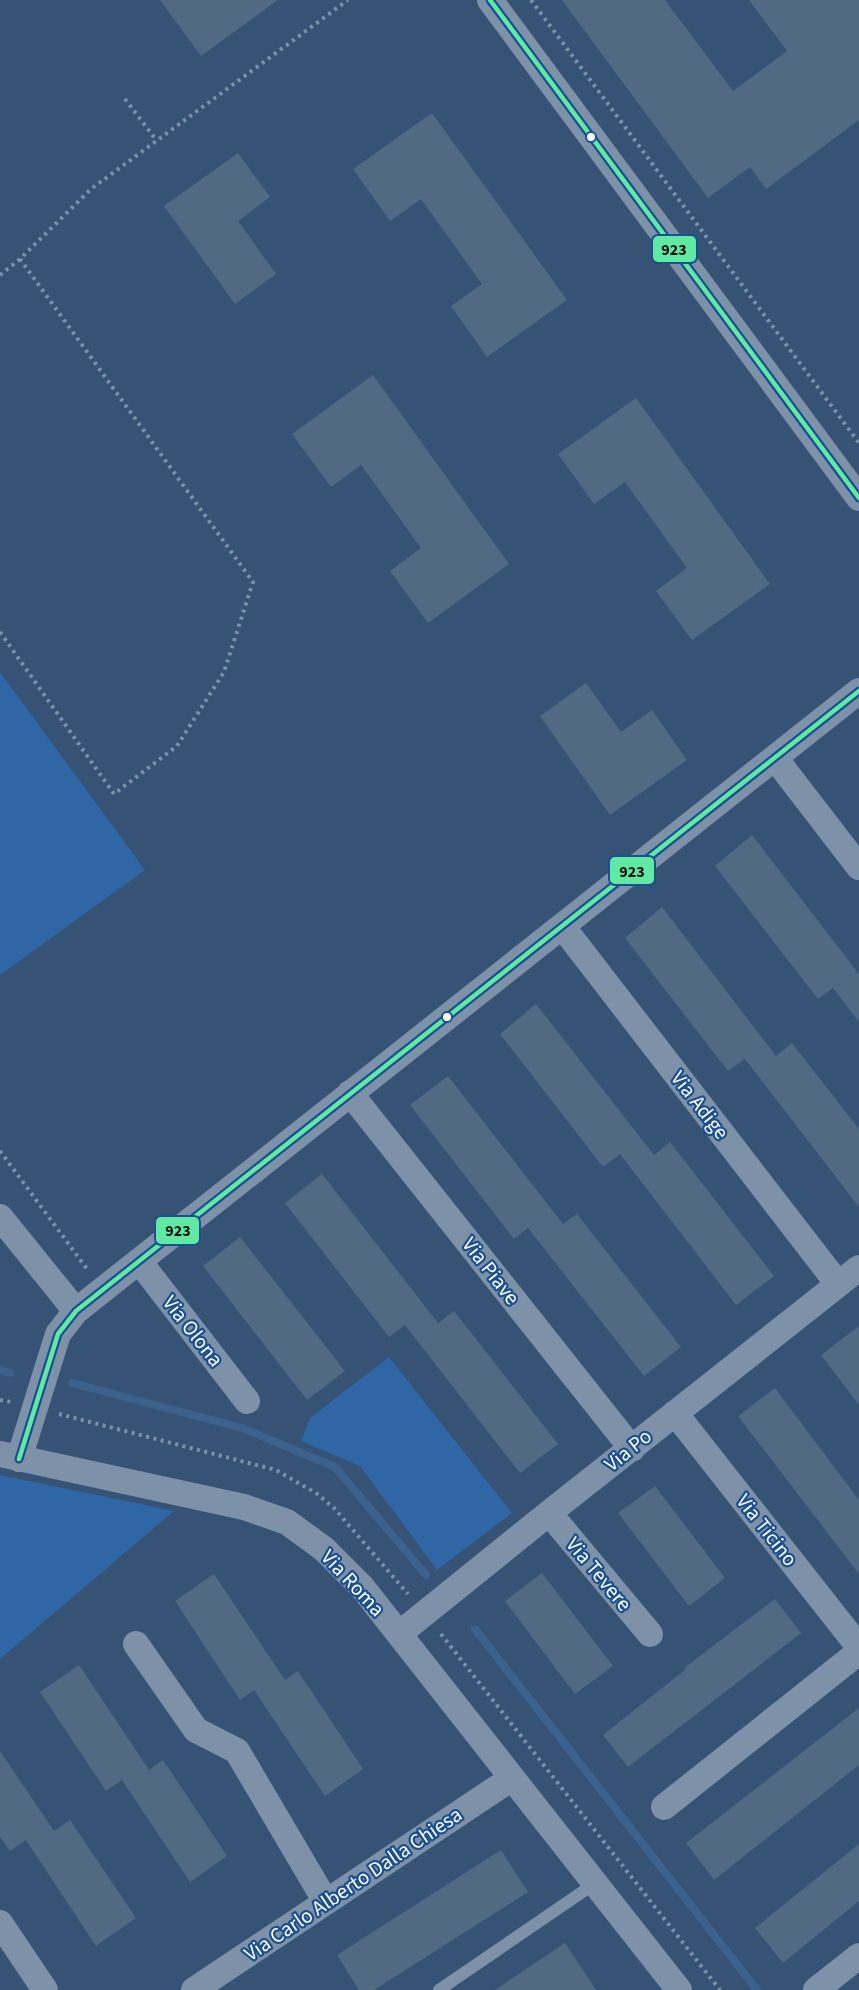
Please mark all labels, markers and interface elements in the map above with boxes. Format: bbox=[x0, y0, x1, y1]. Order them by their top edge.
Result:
unlabelled marker bbox=[585, 131, 597, 143]
line badge: 923 bbox=[652, 235, 697, 263]
text: 923 bbox=[661, 239, 687, 261]
line badge: 923 bbox=[609, 856, 655, 885]
text: 923 bbox=[619, 861, 645, 883]
unlabelled marker bbox=[441, 1011, 453, 1023]
street label: Via Adige bbox=[664, 1064, 736, 1146]
line badge: 923 bbox=[155, 1216, 200, 1245]
text: 923 bbox=[165, 1220, 191, 1242]
street label: Via Piave bbox=[455, 1231, 527, 1311]
street label: Via Olona bbox=[155, 1289, 231, 1373]
street label: Via Po bbox=[598, 1421, 658, 1479]
street label: Via Ticino bbox=[729, 1487, 805, 1573]
street label: Via Tevere bbox=[559, 1530, 639, 1618]
street label: Via Roma bbox=[314, 1543, 392, 1623]
street label: Via Carlo Alberto Dalla Chiesa bbox=[238, 1800, 468, 1968]

